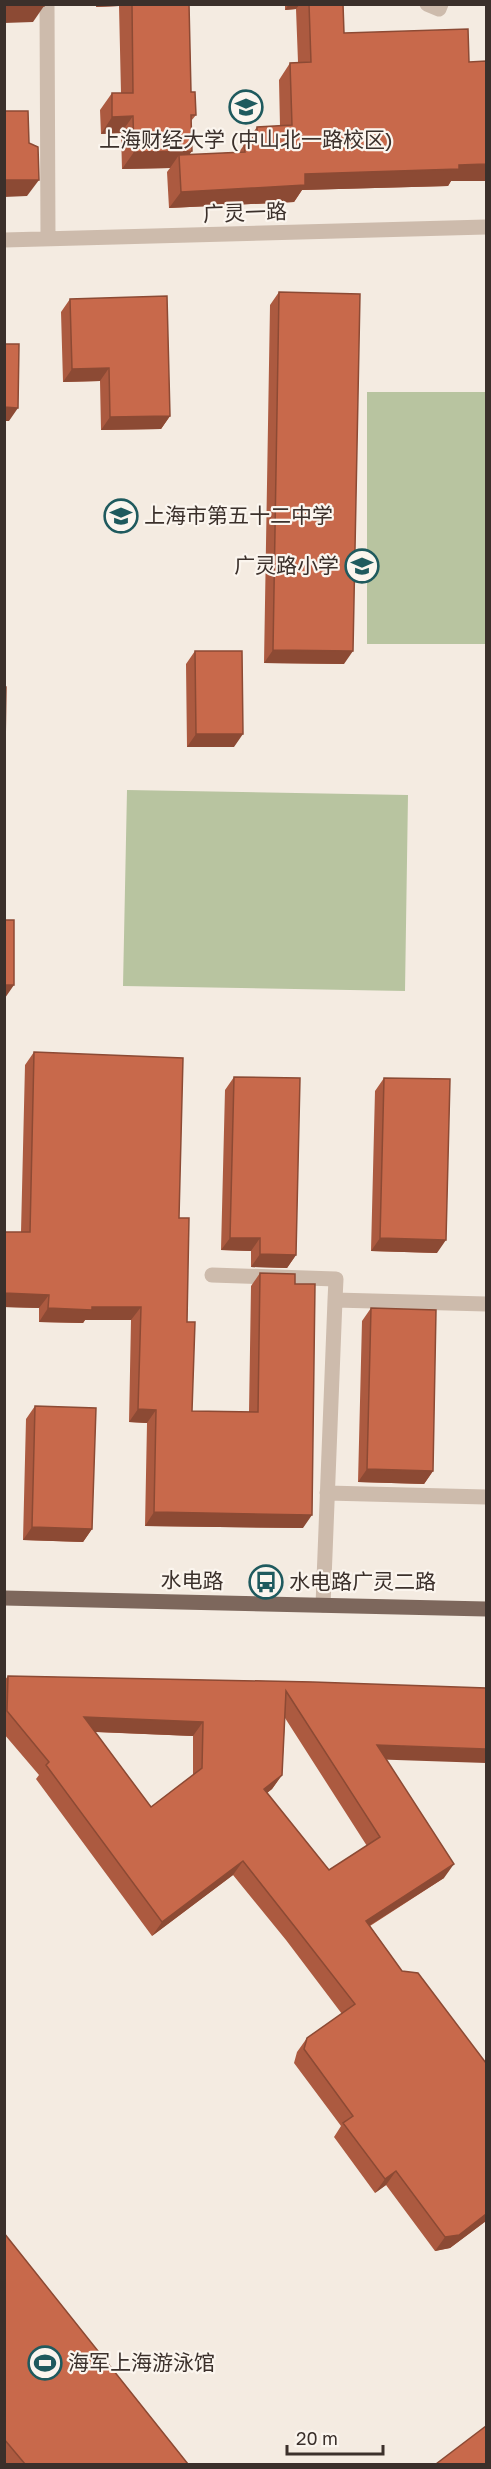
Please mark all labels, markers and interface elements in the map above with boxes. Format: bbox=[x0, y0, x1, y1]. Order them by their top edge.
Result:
school or university icon: 上海财经大学 (中山北一路校区) bbox=[228, 89, 264, 125]
place label: 上海财经大学 (中山北一路校区) bbox=[99, 126, 393, 152]
street label: 广灵一路 bbox=[203, 198, 287, 226]
school or university icon: 上海市第五十二中学 bbox=[103, 498, 139, 534]
place label: 上海市第五十二中学 bbox=[144, 502, 333, 528]
school or university icon: 广灵路小学 bbox=[344, 548, 380, 584]
place label: 广灵路小学 bbox=[234, 552, 339, 578]
bus stop icon: 水电路广灵二路 bbox=[248, 1564, 284, 1600]
street label: 水电路 bbox=[160, 1566, 224, 1594]
place label: 水电路广灵二路 bbox=[289, 1568, 436, 1594]
sports icon: 海军上海游泳馆 bbox=[27, 2345, 63, 2381]
place label: 海军上海游泳馆 bbox=[68, 2349, 215, 2375]
scale bar bbox=[287, 2418, 383, 2456]
text: 20 m bbox=[296, 2427, 338, 2449]

